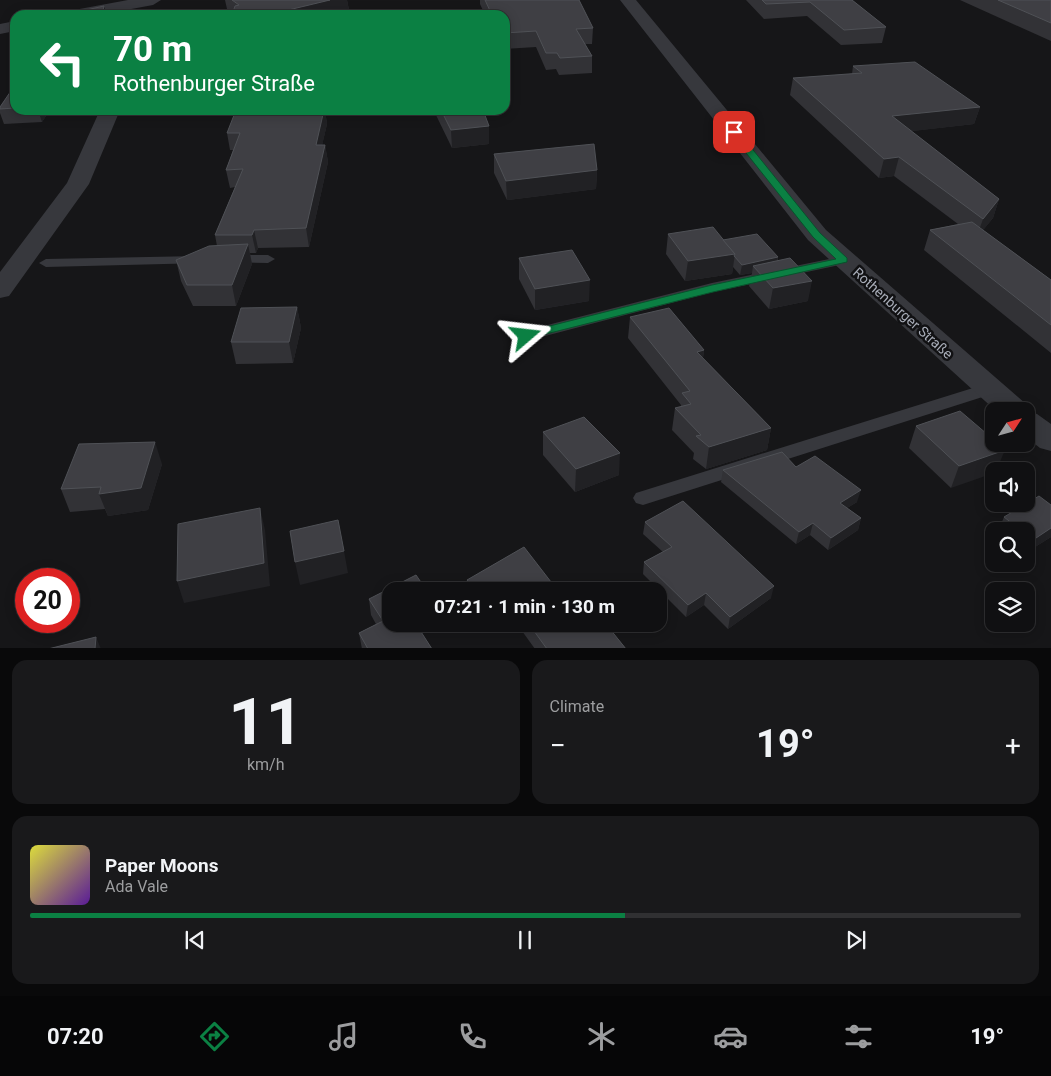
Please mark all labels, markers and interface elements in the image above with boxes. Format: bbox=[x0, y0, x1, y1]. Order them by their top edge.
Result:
text: 70 m bbox=[113, 29, 192, 70]
icon: left bbox=[30, 30, 95, 95]
text: Rothenburger Straße bbox=[113, 71, 315, 96]
pin bbox=[713, 111, 755, 153]
icon: arrive bbox=[720, 118, 748, 146]
street label: Rothenburger Straße bbox=[850, 264, 956, 362]
position arrow bbox=[499, 309, 551, 361]
north arrow bbox=[985, 402, 1035, 452]
map controls bbox=[985, 402, 1035, 632]
button: sound bbox=[985, 462, 1035, 512]
button: search bbox=[985, 522, 1035, 572]
speed limit sign: 20 bbox=[15, 568, 80, 633]
button: layers bbox=[985, 582, 1035, 632]
text: 07:21 · 1 min · 130 m bbox=[434, 595, 615, 618]
text: 11 bbox=[228, 684, 303, 760]
text: Climate bbox=[550, 697, 604, 716]
text: 19° bbox=[756, 722, 815, 766]
text: − bbox=[550, 729, 566, 762]
text: + bbox=[1005, 729, 1021, 762]
text: km/h bbox=[247, 755, 285, 774]
text: Paper Moons bbox=[105, 854, 218, 877]
text: Ada Vale bbox=[105, 877, 168, 896]
icon: previous bbox=[181, 926, 209, 954]
icon: pause bbox=[511, 926, 539, 954]
icon: next bbox=[842, 926, 870, 954]
icon: directions bbox=[197, 1019, 232, 1054]
icon: music bbox=[326, 1019, 361, 1054]
icon: phone bbox=[455, 1019, 490, 1054]
icon: climate bbox=[584, 1019, 619, 1054]
icon: car bbox=[713, 1019, 748, 1054]
icon: filters bbox=[841, 1019, 876, 1054]
text: 07:20 bbox=[47, 1024, 104, 1049]
text: 19° bbox=[970, 1024, 1004, 1049]

